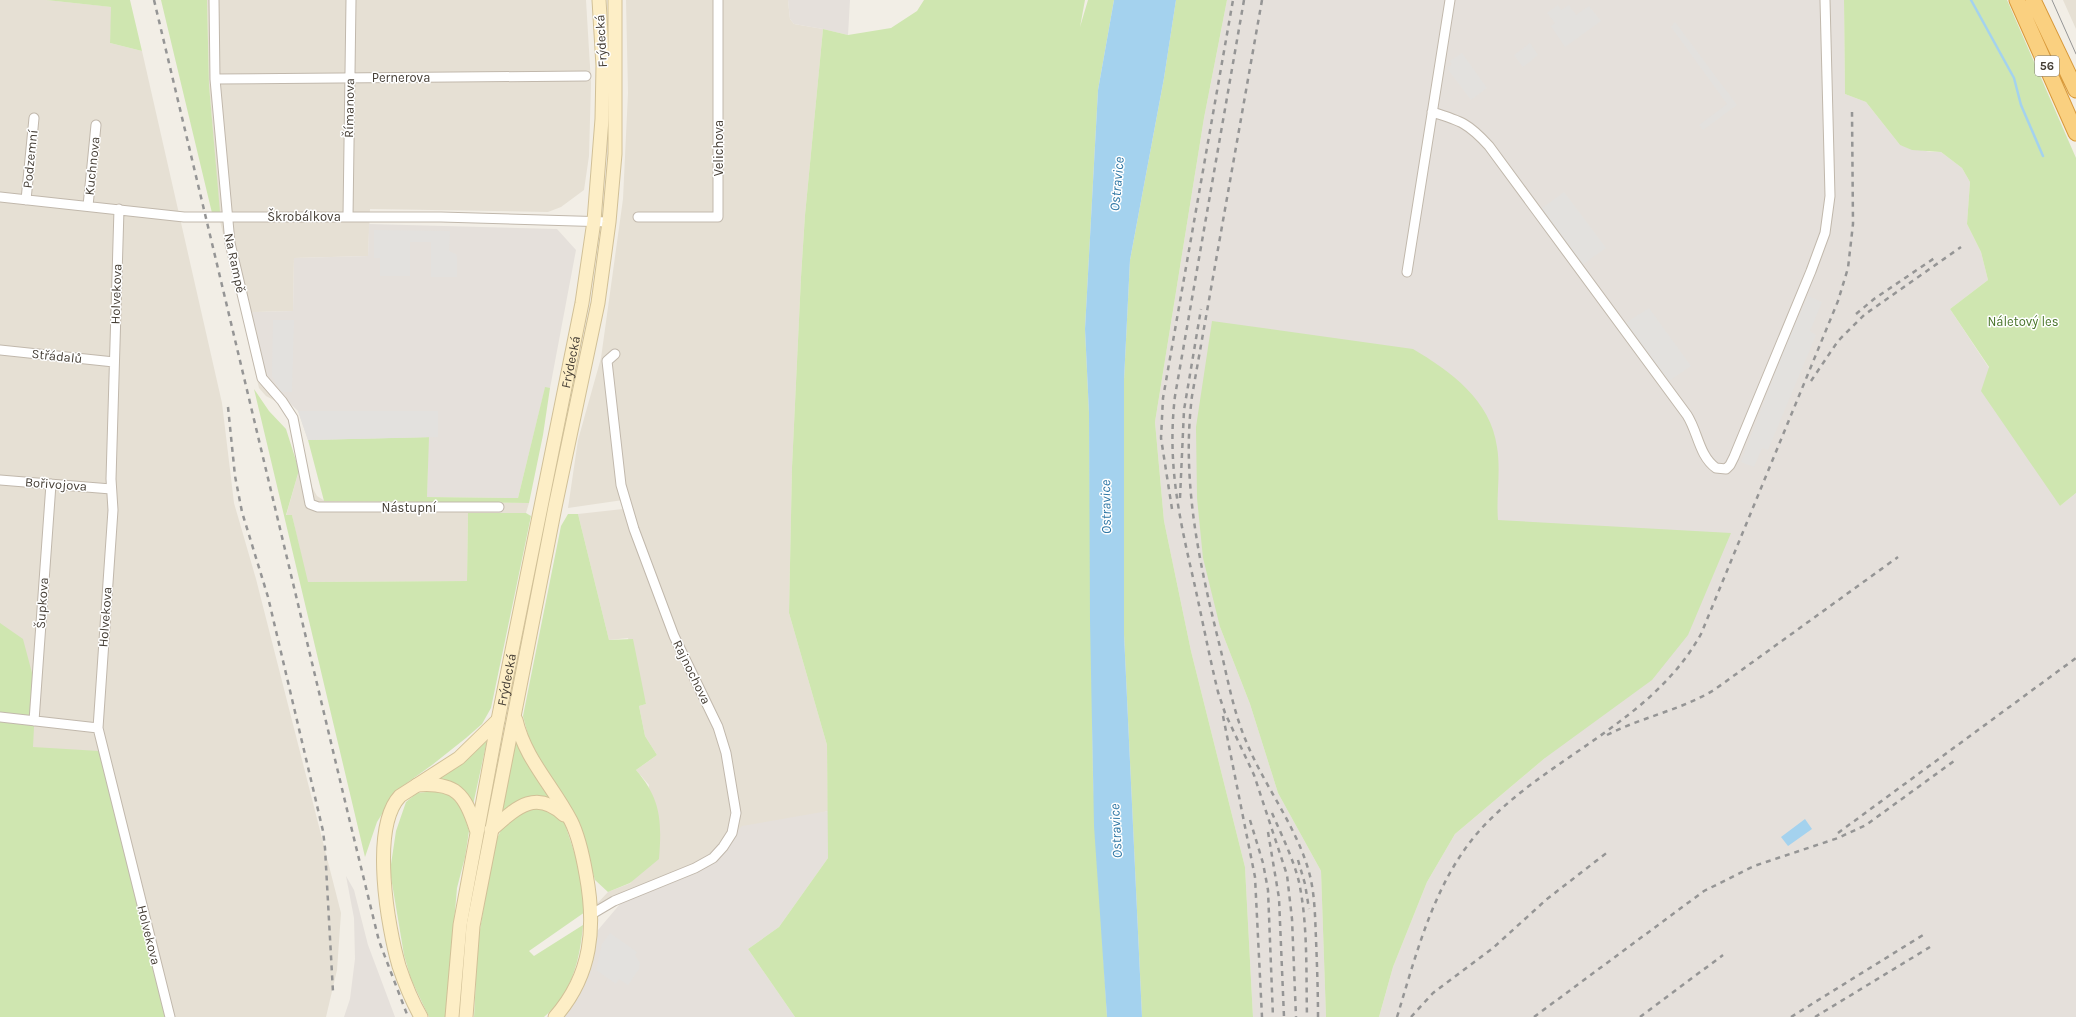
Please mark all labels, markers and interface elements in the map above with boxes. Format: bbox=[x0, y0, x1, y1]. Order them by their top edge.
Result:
street label: Frýdecká bbox=[592, 14, 610, 68]
road number: 56 bbox=[2035, 56, 2059, 76]
street label: Pernerova bbox=[372, 70, 430, 85]
street label: Římanova bbox=[340, 78, 357, 138]
street label: Velichova bbox=[711, 120, 726, 176]
street label: Podzemní bbox=[19, 129, 41, 189]
street label: Kuchnova bbox=[81, 136, 103, 196]
water label: Ostravice bbox=[1106, 156, 1128, 212]
street label: Škrobálkova bbox=[267, 208, 341, 224]
street label: Na Rampě bbox=[221, 232, 249, 295]
street label: Holvekova bbox=[107, 263, 125, 325]
park label: Náletový les bbox=[1987, 314, 2059, 329]
street label: Frýdecká bbox=[558, 334, 583, 390]
street label: Střádalů bbox=[31, 346, 83, 366]
street label: Bořivojova bbox=[24, 474, 88, 494]
water label: Ostravice bbox=[1097, 479, 1115, 534]
street label: Nástupní bbox=[382, 500, 437, 515]
street label: Šupkova bbox=[32, 577, 51, 629]
street label: Holvekova bbox=[95, 586, 115, 648]
street label: Rajnochova bbox=[670, 637, 714, 707]
street label: Frýdecká bbox=[494, 652, 519, 707]
water label: Ostravice bbox=[1106, 803, 1126, 859]
street label: Holvekova bbox=[134, 904, 164, 966]

